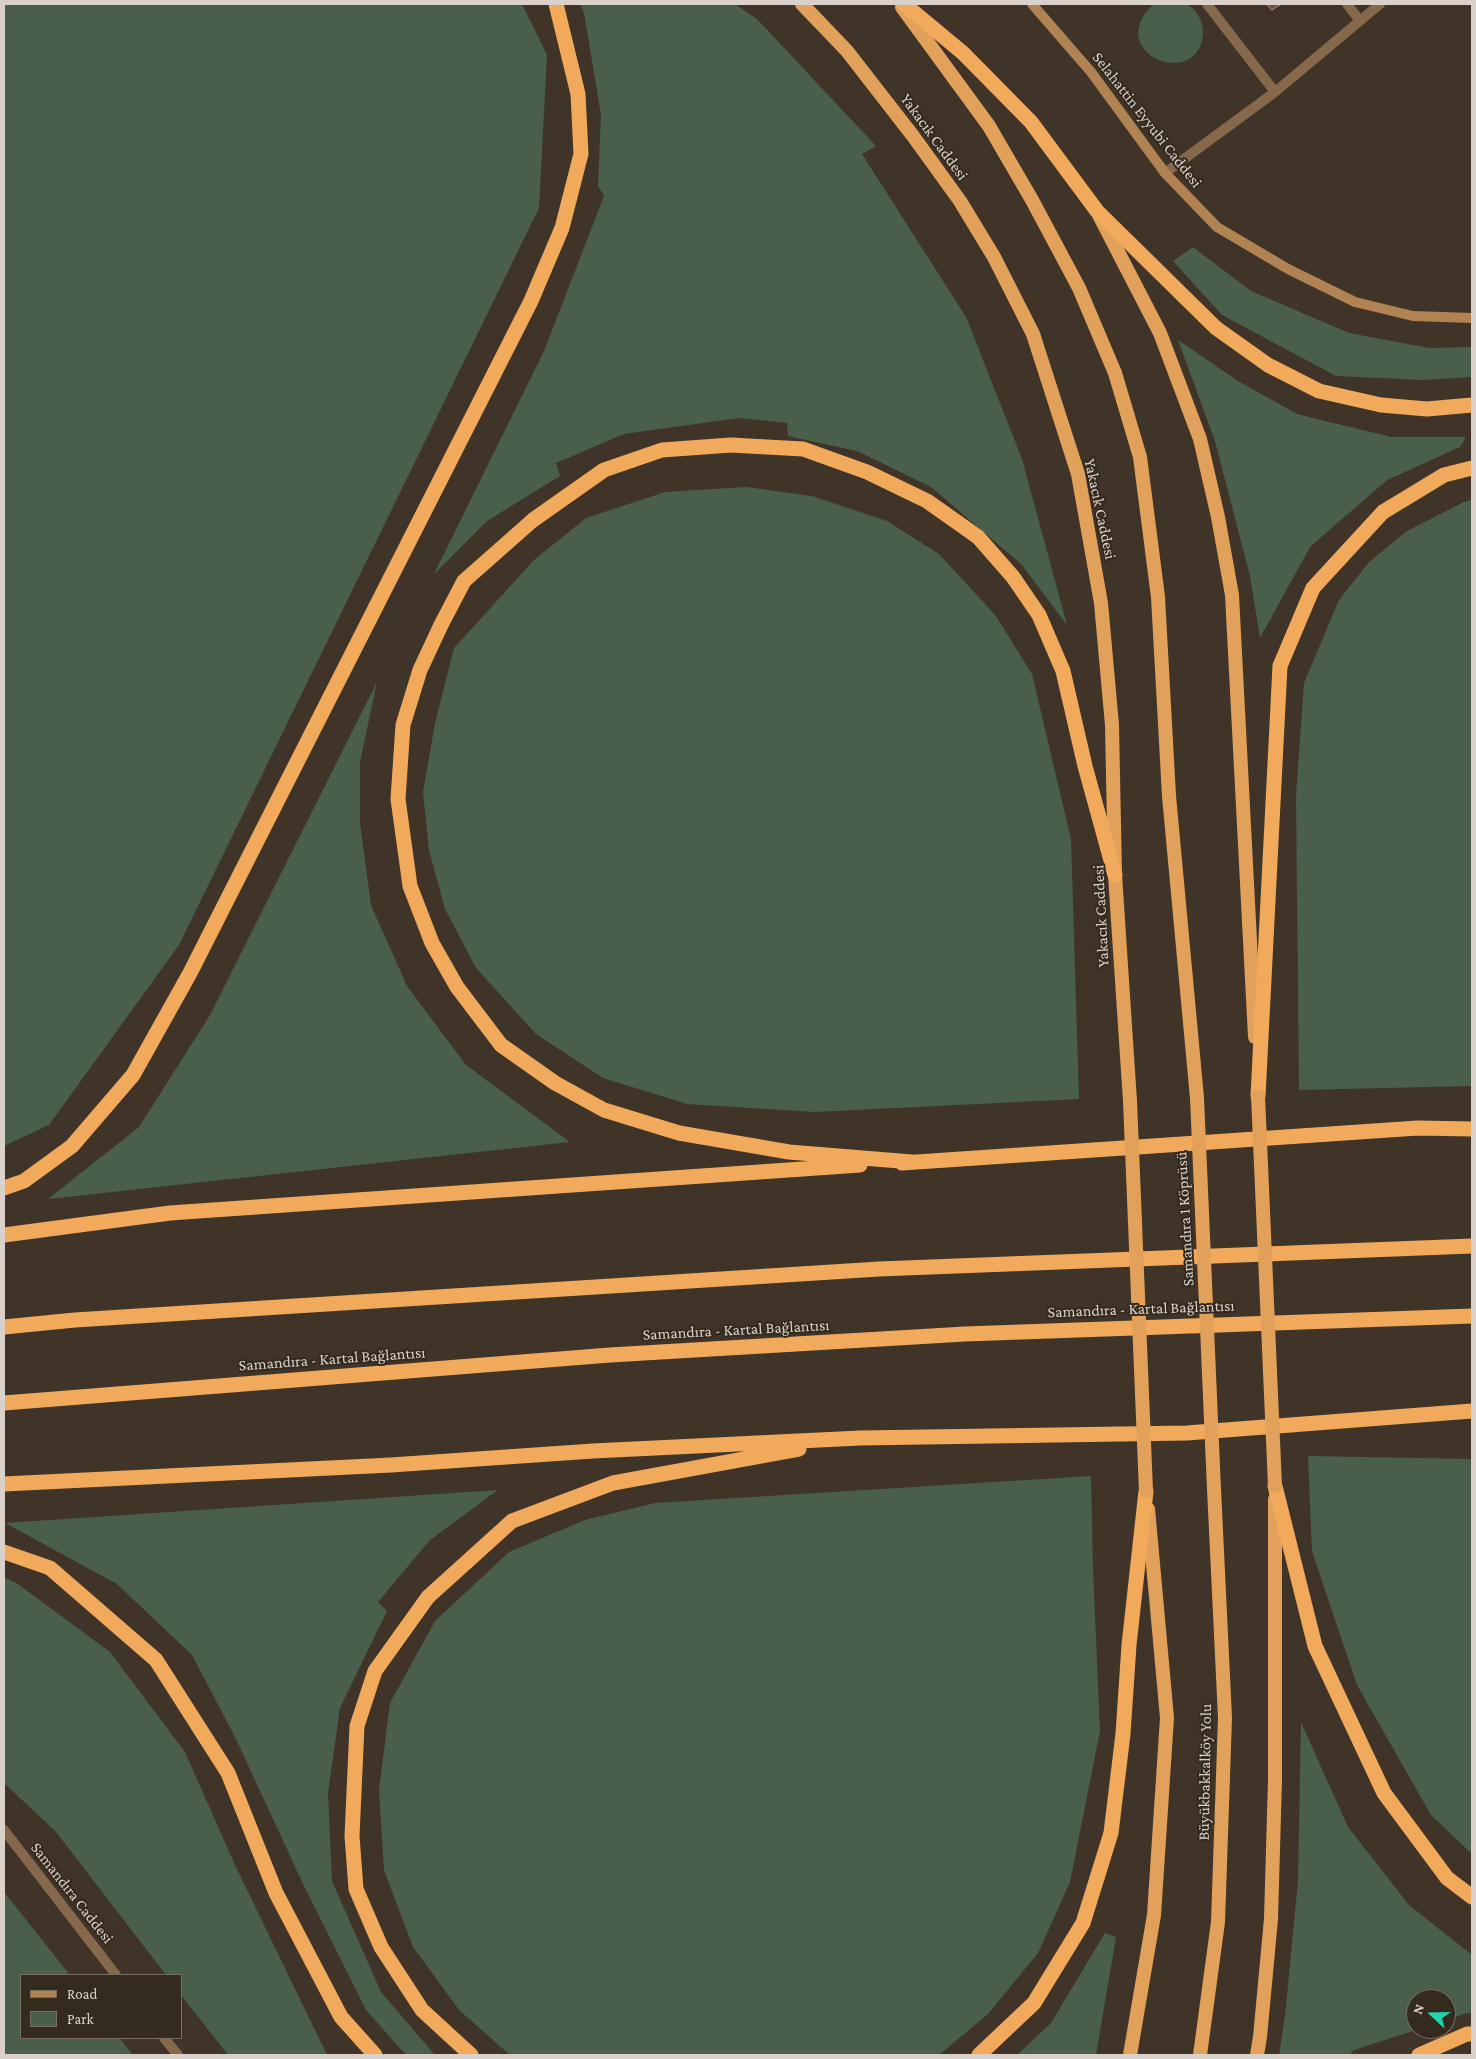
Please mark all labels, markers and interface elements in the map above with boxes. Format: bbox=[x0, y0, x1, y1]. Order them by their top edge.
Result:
street label: Selahattin Eyyubi Caddesi bbox=[1088, 48, 1206, 192]
street label: Yakacık Caddesi bbox=[896, 90, 972, 184]
street label: Yakacık Caddesi bbox=[1080, 457, 1120, 561]
street label: Yakacık Caddesi bbox=[1089, 864, 1113, 968]
street label: Samandıra 1 Köprüsü bbox=[1172, 1151, 1198, 1287]
street label: Samandıra - Kartal Bağlantısı bbox=[1047, 1296, 1235, 1322]
street label: Samandıra - Kartal Bağlantısı bbox=[642, 1316, 830, 1344]
street label: Samandıra - Kartal Bağlantısı bbox=[238, 1343, 426, 1375]
street label: Büyükbakkalköy Yolu bbox=[1194, 1703, 1216, 1841]
street label: Samandıra Caddesi bbox=[26, 1839, 118, 1947]
legend bbox=[20, 1974, 182, 2039]
text: Road bbox=[67, 1986, 97, 2002]
north arrow bbox=[1406, 1989, 1456, 2039]
text: N bbox=[1409, 2002, 1427, 2016]
text: Park bbox=[67, 2011, 94, 2027]

